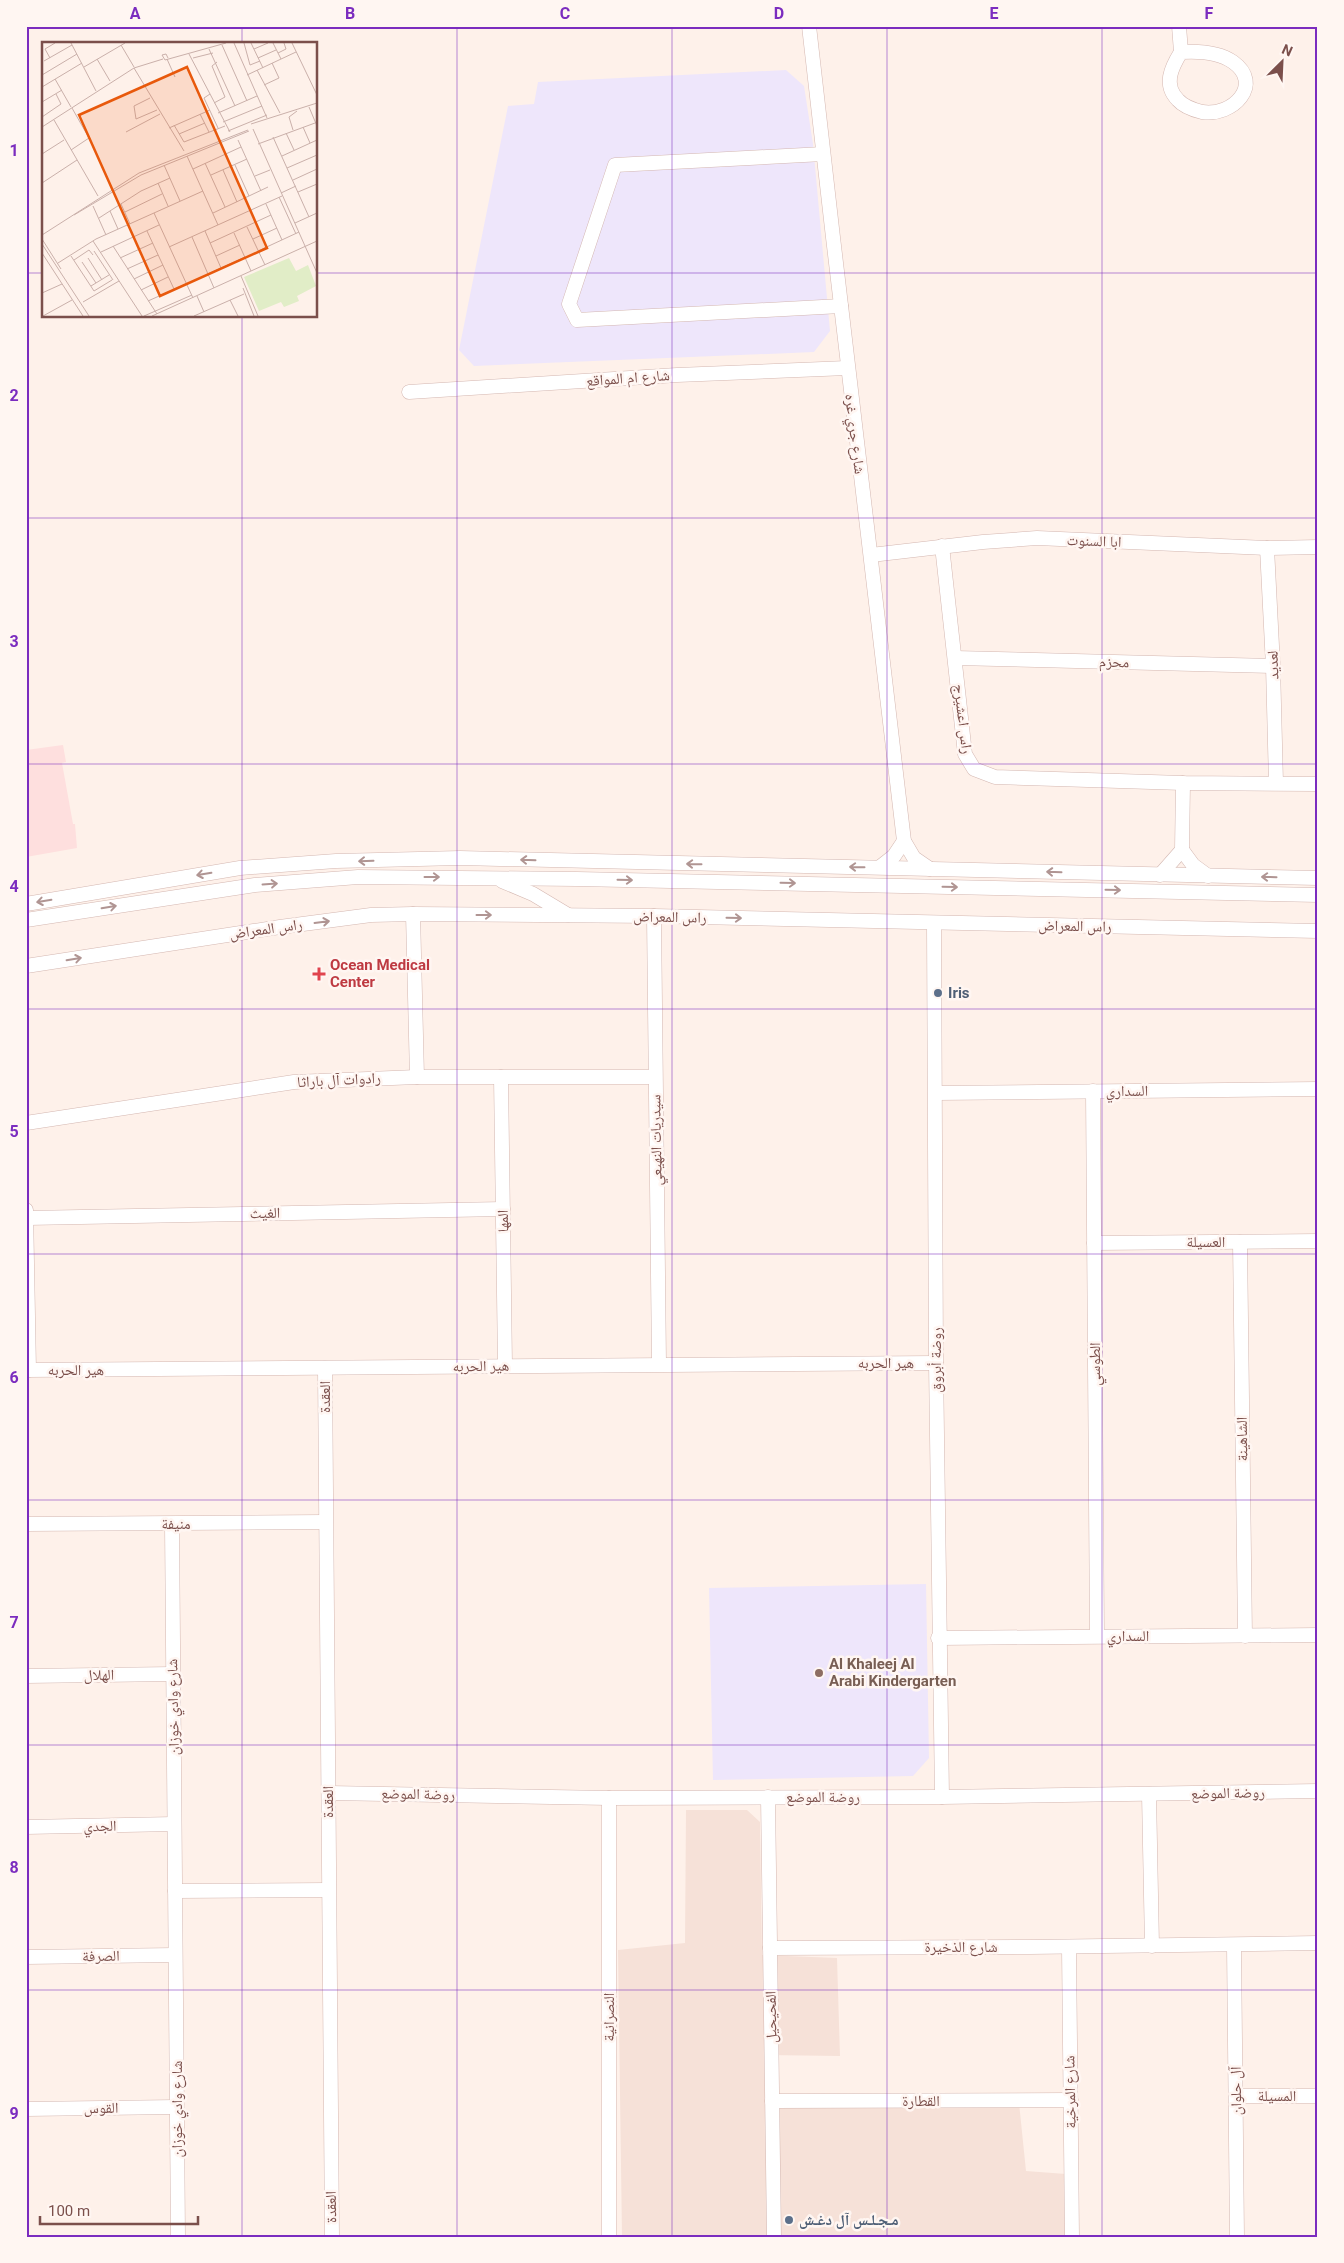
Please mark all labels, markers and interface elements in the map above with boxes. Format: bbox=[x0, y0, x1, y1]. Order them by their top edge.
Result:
text: A bbox=[130, 4, 141, 23]
text: B bbox=[345, 4, 355, 23]
text: C bbox=[560, 4, 570, 23]
text: D bbox=[774, 4, 784, 23]
text: E bbox=[990, 4, 999, 23]
text: F bbox=[1205, 4, 1214, 23]
north arrow bbox=[1256, 38, 1306, 88]
text: N bbox=[1280, 41, 1295, 59]
inset map bbox=[42, 42, 318, 318]
text: 1 bbox=[9, 141, 19, 160]
street label: شارع ام المواقع bbox=[586, 366, 671, 391]
text: 2 bbox=[9, 386, 19, 405]
street label: شارع جري غره bbox=[838, 393, 869, 476]
street label: ابا السنوت bbox=[1066, 531, 1122, 551]
text: 3 bbox=[9, 632, 19, 651]
street label: لعديد bbox=[1264, 650, 1282, 680]
street label: محزم bbox=[1099, 653, 1129, 672]
street label: راس اعشيرج bbox=[949, 683, 976, 755]
one-way arrow bbox=[521, 855, 537, 865]
one-way arrow bbox=[358, 856, 374, 865]
one-way arrow bbox=[686, 859, 702, 868]
one-way arrow bbox=[849, 862, 865, 872]
one-way arrow bbox=[1046, 868, 1062, 877]
one-way arrow bbox=[197, 870, 213, 880]
one-way arrow bbox=[424, 872, 440, 882]
one-way arrow bbox=[1261, 872, 1278, 882]
one-way arrow bbox=[617, 875, 633, 885]
text: 4 bbox=[9, 877, 19, 896]
one-way arrow bbox=[262, 879, 278, 888]
one-way arrow bbox=[779, 879, 795, 888]
one-way arrow bbox=[942, 882, 958, 892]
one-way arrow bbox=[1104, 886, 1120, 895]
one-way arrow bbox=[36, 896, 52, 906]
one-way arrow bbox=[101, 902, 117, 912]
street label: راس المعراض bbox=[633, 907, 707, 928]
one-way arrow bbox=[475, 910, 491, 919]
one-way arrow bbox=[725, 913, 741, 923]
street label: راس المعراض bbox=[228, 915, 304, 944]
one-way arrow bbox=[313, 916, 329, 926]
street label: راس المعراض bbox=[1038, 916, 1112, 937]
one-way arrow bbox=[66, 953, 82, 963]
place label: Ocean Medical Center bbox=[330, 956, 430, 991]
marker: Ocean Medical Center bbox=[312, 967, 326, 981]
place label: Iris bbox=[948, 984, 970, 1002]
marker: Iris bbox=[932, 987, 944, 999]
street label: رادوات آل باراثا bbox=[297, 1069, 382, 1092]
street label: السداري bbox=[1106, 1082, 1148, 1103]
street label: سيدريات النهيعي bbox=[646, 1094, 669, 1186]
text: 5 bbox=[9, 1122, 19, 1141]
street label: الغيث bbox=[250, 1204, 280, 1222]
street label: المها bbox=[494, 1210, 512, 1232]
street label: العسيلة bbox=[1187, 1233, 1225, 1251]
street label: روضة أبروق bbox=[927, 1327, 946, 1393]
street label: الطوسي bbox=[1086, 1342, 1107, 1386]
street label: هير الحربه bbox=[858, 1354, 914, 1372]
street label: هير الحربه bbox=[453, 1357, 509, 1375]
street label: هير الحربه bbox=[48, 1361, 104, 1379]
text: 6 bbox=[9, 1368, 19, 1387]
street label: العقدة bbox=[316, 1381, 334, 1413]
street label: الشاهينة bbox=[1233, 1417, 1251, 1461]
street label: منيفة bbox=[161, 1515, 191, 1533]
text: 7 bbox=[9, 1613, 19, 1632]
street label: السداري bbox=[1107, 1627, 1149, 1648]
place label: Al Khaleej Al Arabi Kindergarten bbox=[829, 1655, 956, 1690]
street label: شارع وادي خوزان bbox=[163, 1658, 186, 1756]
street label: الهلال bbox=[84, 1666, 114, 1685]
marker: Al Khaleej Al Arabi Kindergarten bbox=[813, 1667, 825, 1679]
street label: روضة الموضع bbox=[1191, 1783, 1265, 1804]
street label: روضة الموضع bbox=[381, 1784, 455, 1805]
street label: العقدة bbox=[319, 1786, 337, 1818]
street label: روضة الموضع bbox=[786, 1788, 860, 1807]
street label: الجدي bbox=[83, 1817, 117, 1838]
text: 8 bbox=[9, 1858, 19, 1877]
street label: شارع الذخيرة bbox=[924, 1938, 998, 1957]
street label: الصرفة bbox=[82, 1947, 120, 1965]
street label: الفحيحيل bbox=[762, 1991, 781, 2043]
street label: النصرانية bbox=[600, 1993, 618, 2041]
street label: شارع المرخية bbox=[1060, 2055, 1081, 2129]
street label: شارع وادي خوزان bbox=[168, 2061, 189, 2157]
street label: آل حلوان bbox=[1227, 2065, 1246, 2116]
street label: المسيلة bbox=[1258, 2087, 1296, 2105]
street label: القطارة bbox=[902, 2092, 940, 2110]
street label: القوس bbox=[83, 2099, 119, 2118]
text: 9 bbox=[9, 2104, 19, 2123]
street label: العقدة bbox=[322, 2191, 340, 2223]
scale bar bbox=[40, 2193, 198, 2225]
text: 100 m bbox=[48, 2202, 90, 2220]
place label: مـجـلـس آل دغـش bbox=[799, 2211, 899, 2229]
marker: مـجـلـس آل دغـش bbox=[783, 2214, 795, 2226]

